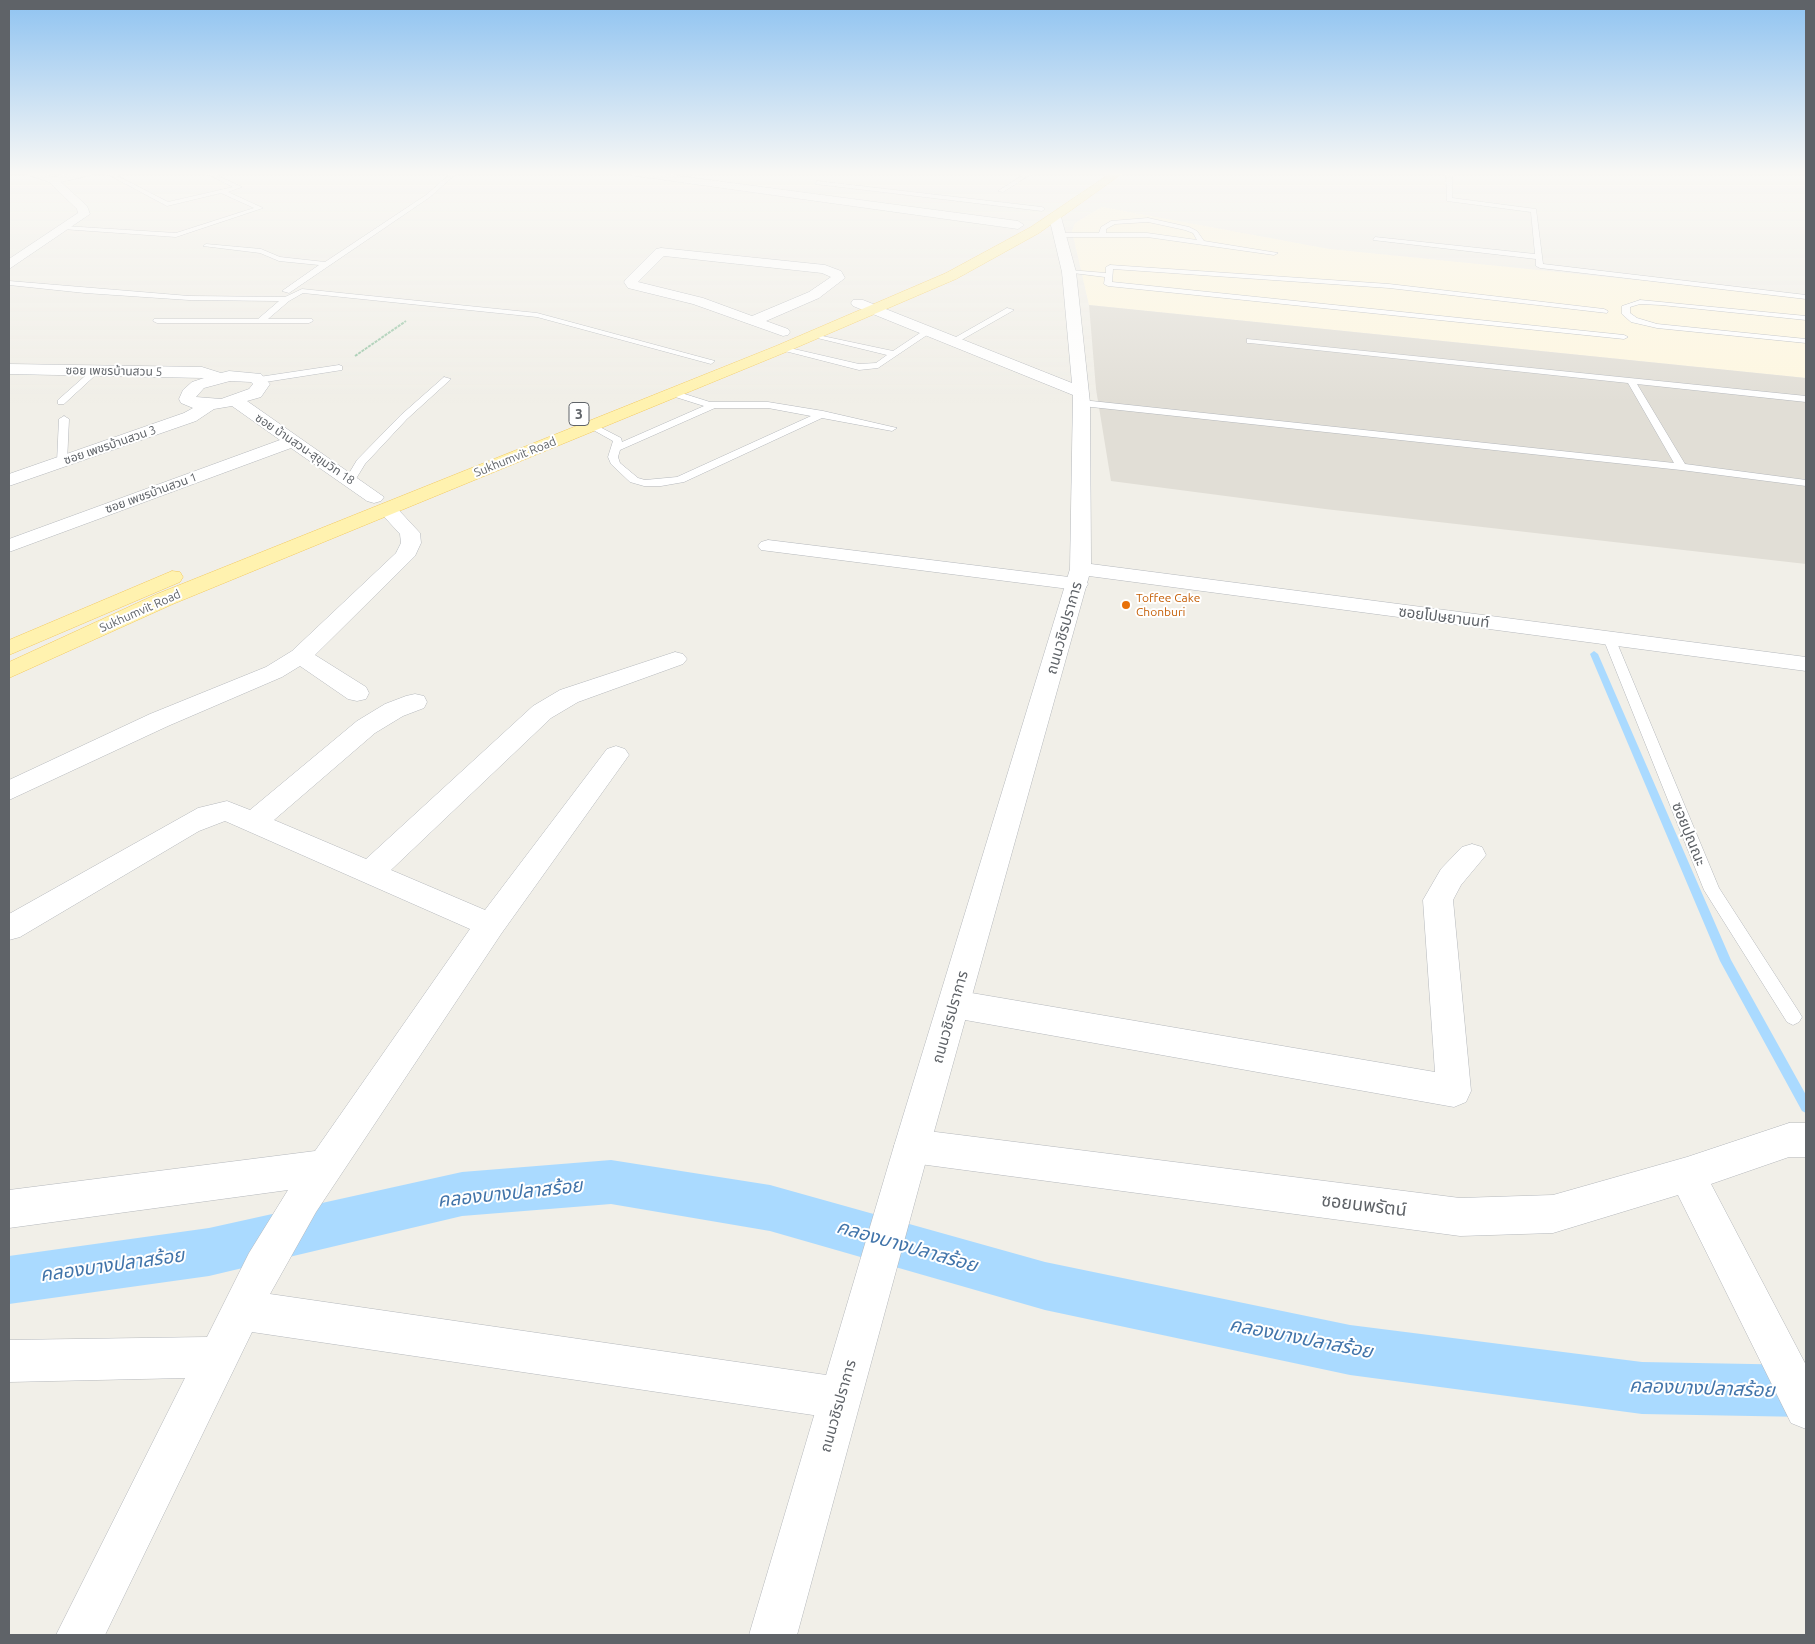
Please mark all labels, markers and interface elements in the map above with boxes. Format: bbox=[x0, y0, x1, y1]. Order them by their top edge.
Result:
street label: ซอย เพชรบ้านสวน 5 bbox=[66, 363, 162, 379]
road number: 3 bbox=[569, 402, 589, 426]
street label: ซอย บ้านสวน-สุขุมวิท 18 bbox=[253, 410, 357, 488]
street label: ซอย เพชรบ้านสวน 3 bbox=[62, 422, 158, 468]
street label: Sukhumvit Road bbox=[472, 434, 558, 480]
street label: ซอย เพชรบ้านสวน 1 bbox=[103, 470, 199, 516]
street label: ถนนวชิรปราการ bbox=[1042, 580, 1086, 676]
street label: Sukhumvit Road bbox=[97, 587, 183, 635]
place label: Toffee Cake Chonburi bbox=[1136, 591, 1200, 619]
marker: Toffee Cake Chonburi bbox=[1120, 599, 1132, 611]
street label: ซอยโปษยานนท์ bbox=[1397, 602, 1491, 632]
street label: ซอยปุณณะ bbox=[1668, 799, 1710, 869]
street label: ถนนวชิรปราการ bbox=[928, 969, 972, 1065]
water label: คลองบางปลาสร้อย bbox=[437, 1174, 583, 1212]
street label: ซอยนพรัตน์ bbox=[1320, 1189, 1408, 1221]
water label: คลองบางปลาสร้อย bbox=[834, 1215, 980, 1277]
water label: คลองบางปลาสร้อย bbox=[38, 1244, 186, 1286]
water label: คลองบางปลาสร้อย bbox=[1227, 1313, 1375, 1363]
street label: ถนนวชิรปราการ bbox=[816, 1358, 860, 1454]
water label: คลองบางปลาสร้อย bbox=[1629, 1374, 1775, 1402]

